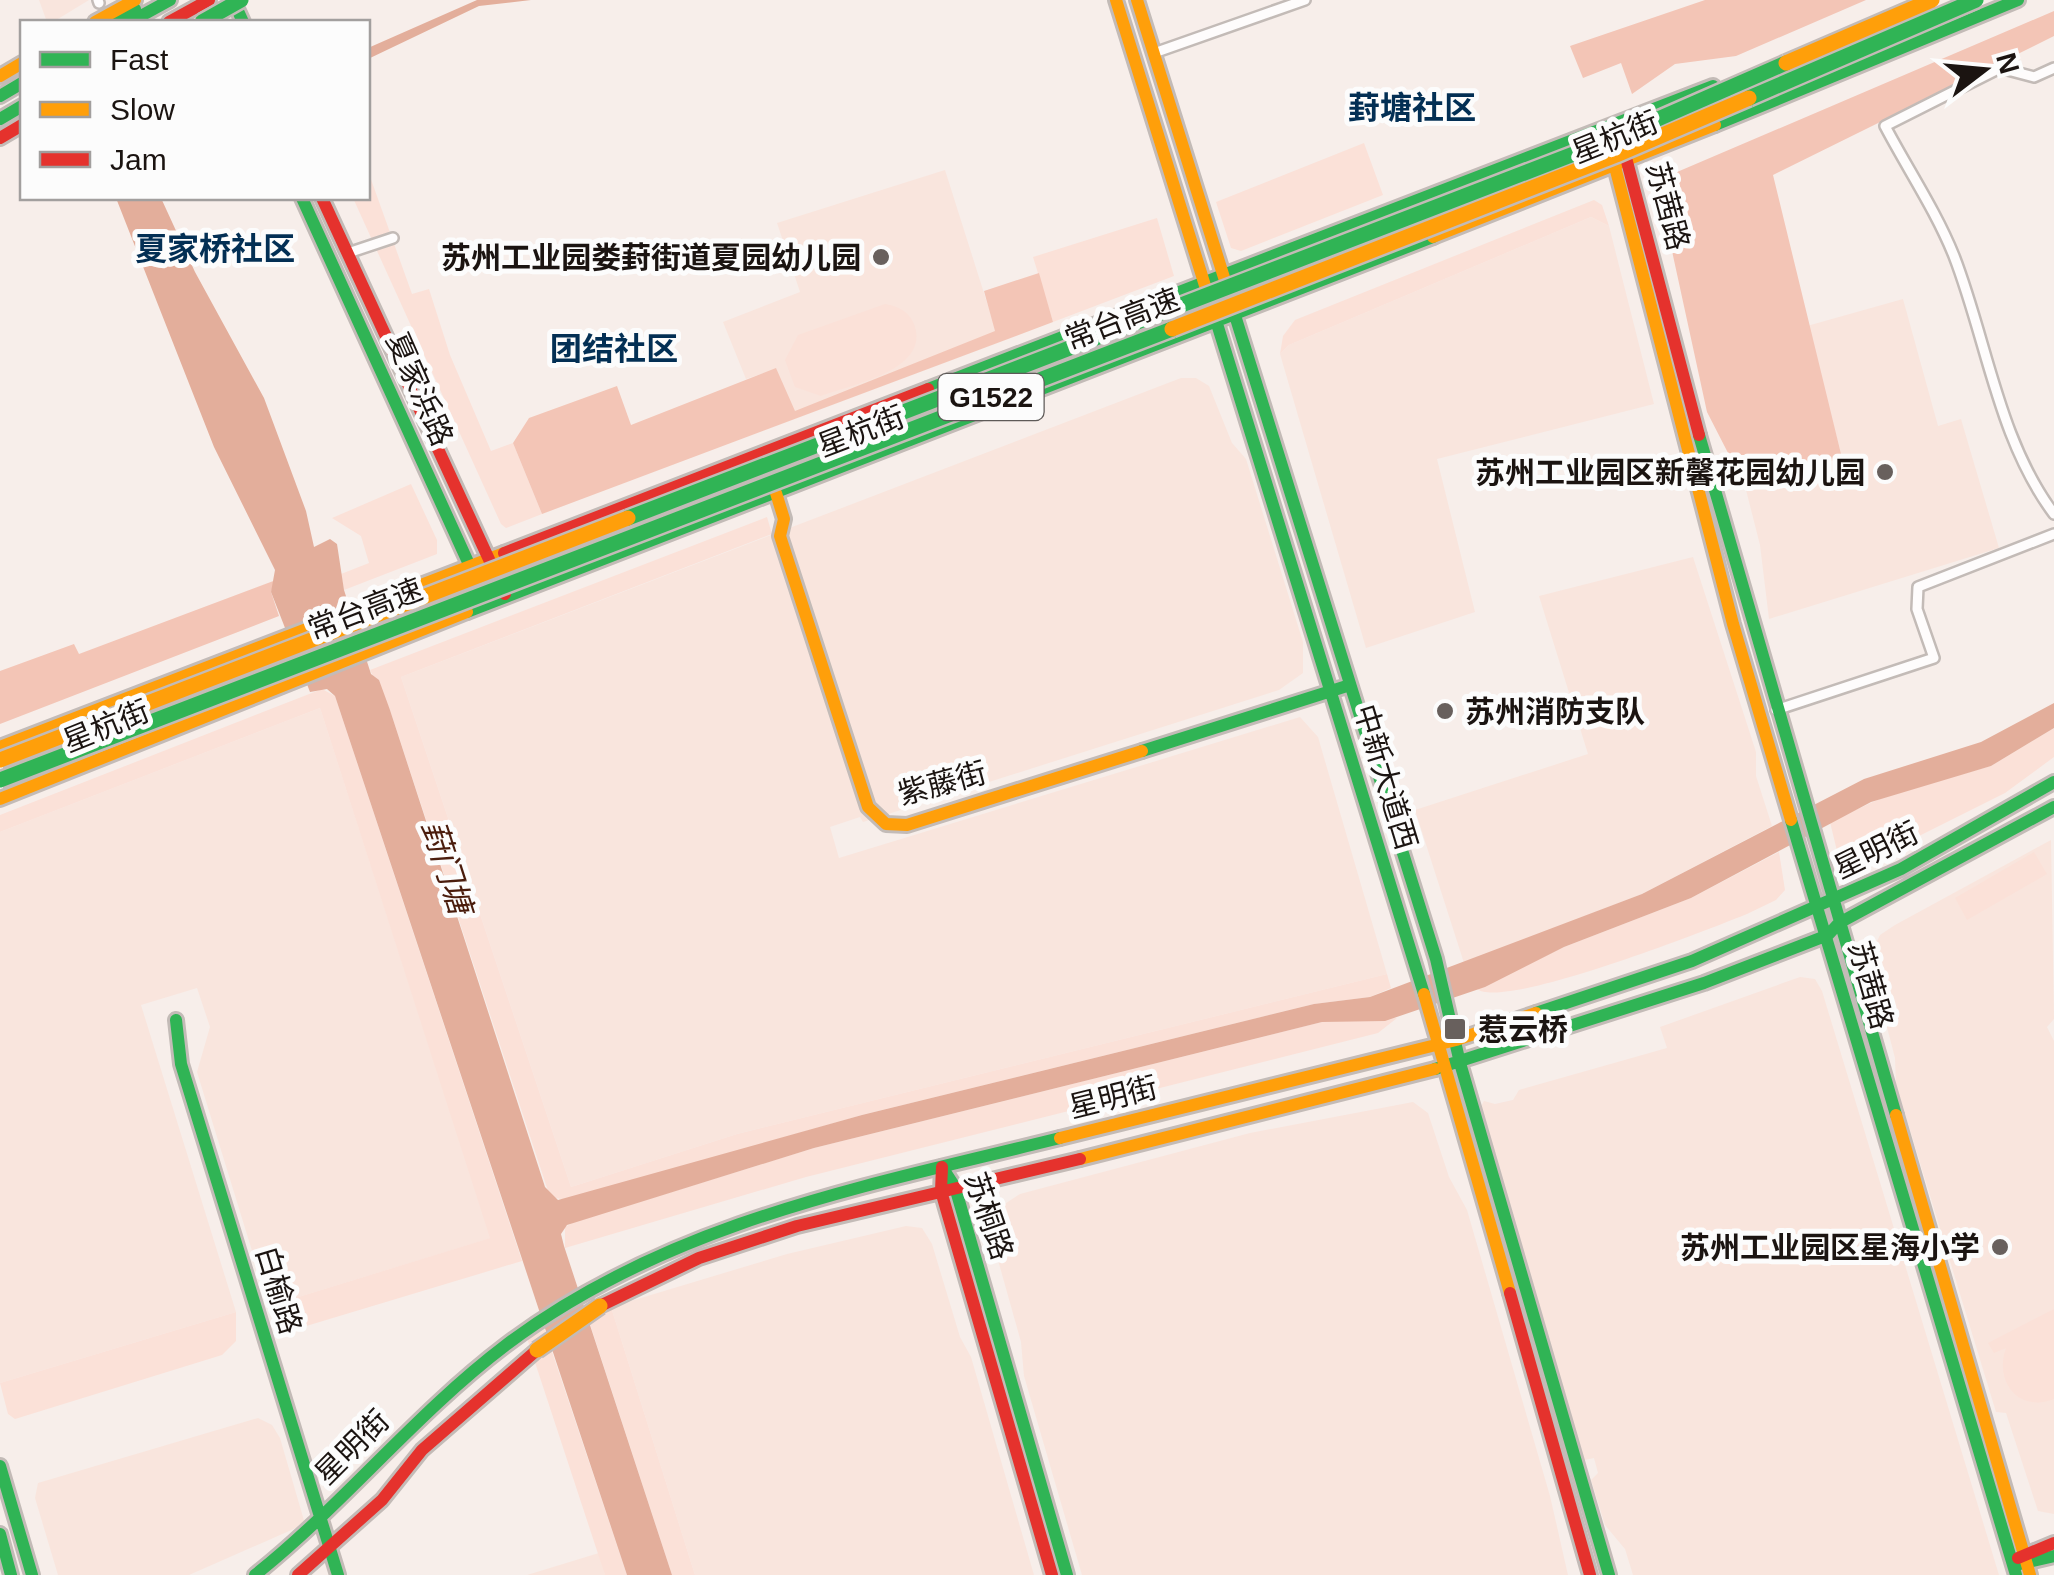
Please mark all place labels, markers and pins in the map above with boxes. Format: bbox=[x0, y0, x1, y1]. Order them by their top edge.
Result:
place label: 苏州工业园娄葑街道夏园幼儿园 bbox=[441, 241, 861, 274]
marker: 苏州工业园娄葑街道夏园幼儿园 bbox=[870, 246, 892, 268]
place label: 苏州工业园区新馨花园幼儿园 bbox=[1475, 456, 1865, 489]
marker: 苏州工业园区新馨花园幼儿园 bbox=[1874, 461, 1896, 483]
place label: 苏州消防支队 bbox=[1465, 695, 1645, 728]
marker: 苏州消防支队 bbox=[1434, 700, 1456, 722]
place label: 惹云桥 bbox=[1478, 1013, 1568, 1046]
marker: 惹云桥 bbox=[1442, 1016, 1468, 1042]
place label: 苏州工业园区星海小学 bbox=[1680, 1231, 1980, 1264]
marker: 苏州工业园区星海小学 bbox=[1989, 1236, 2011, 1258]

